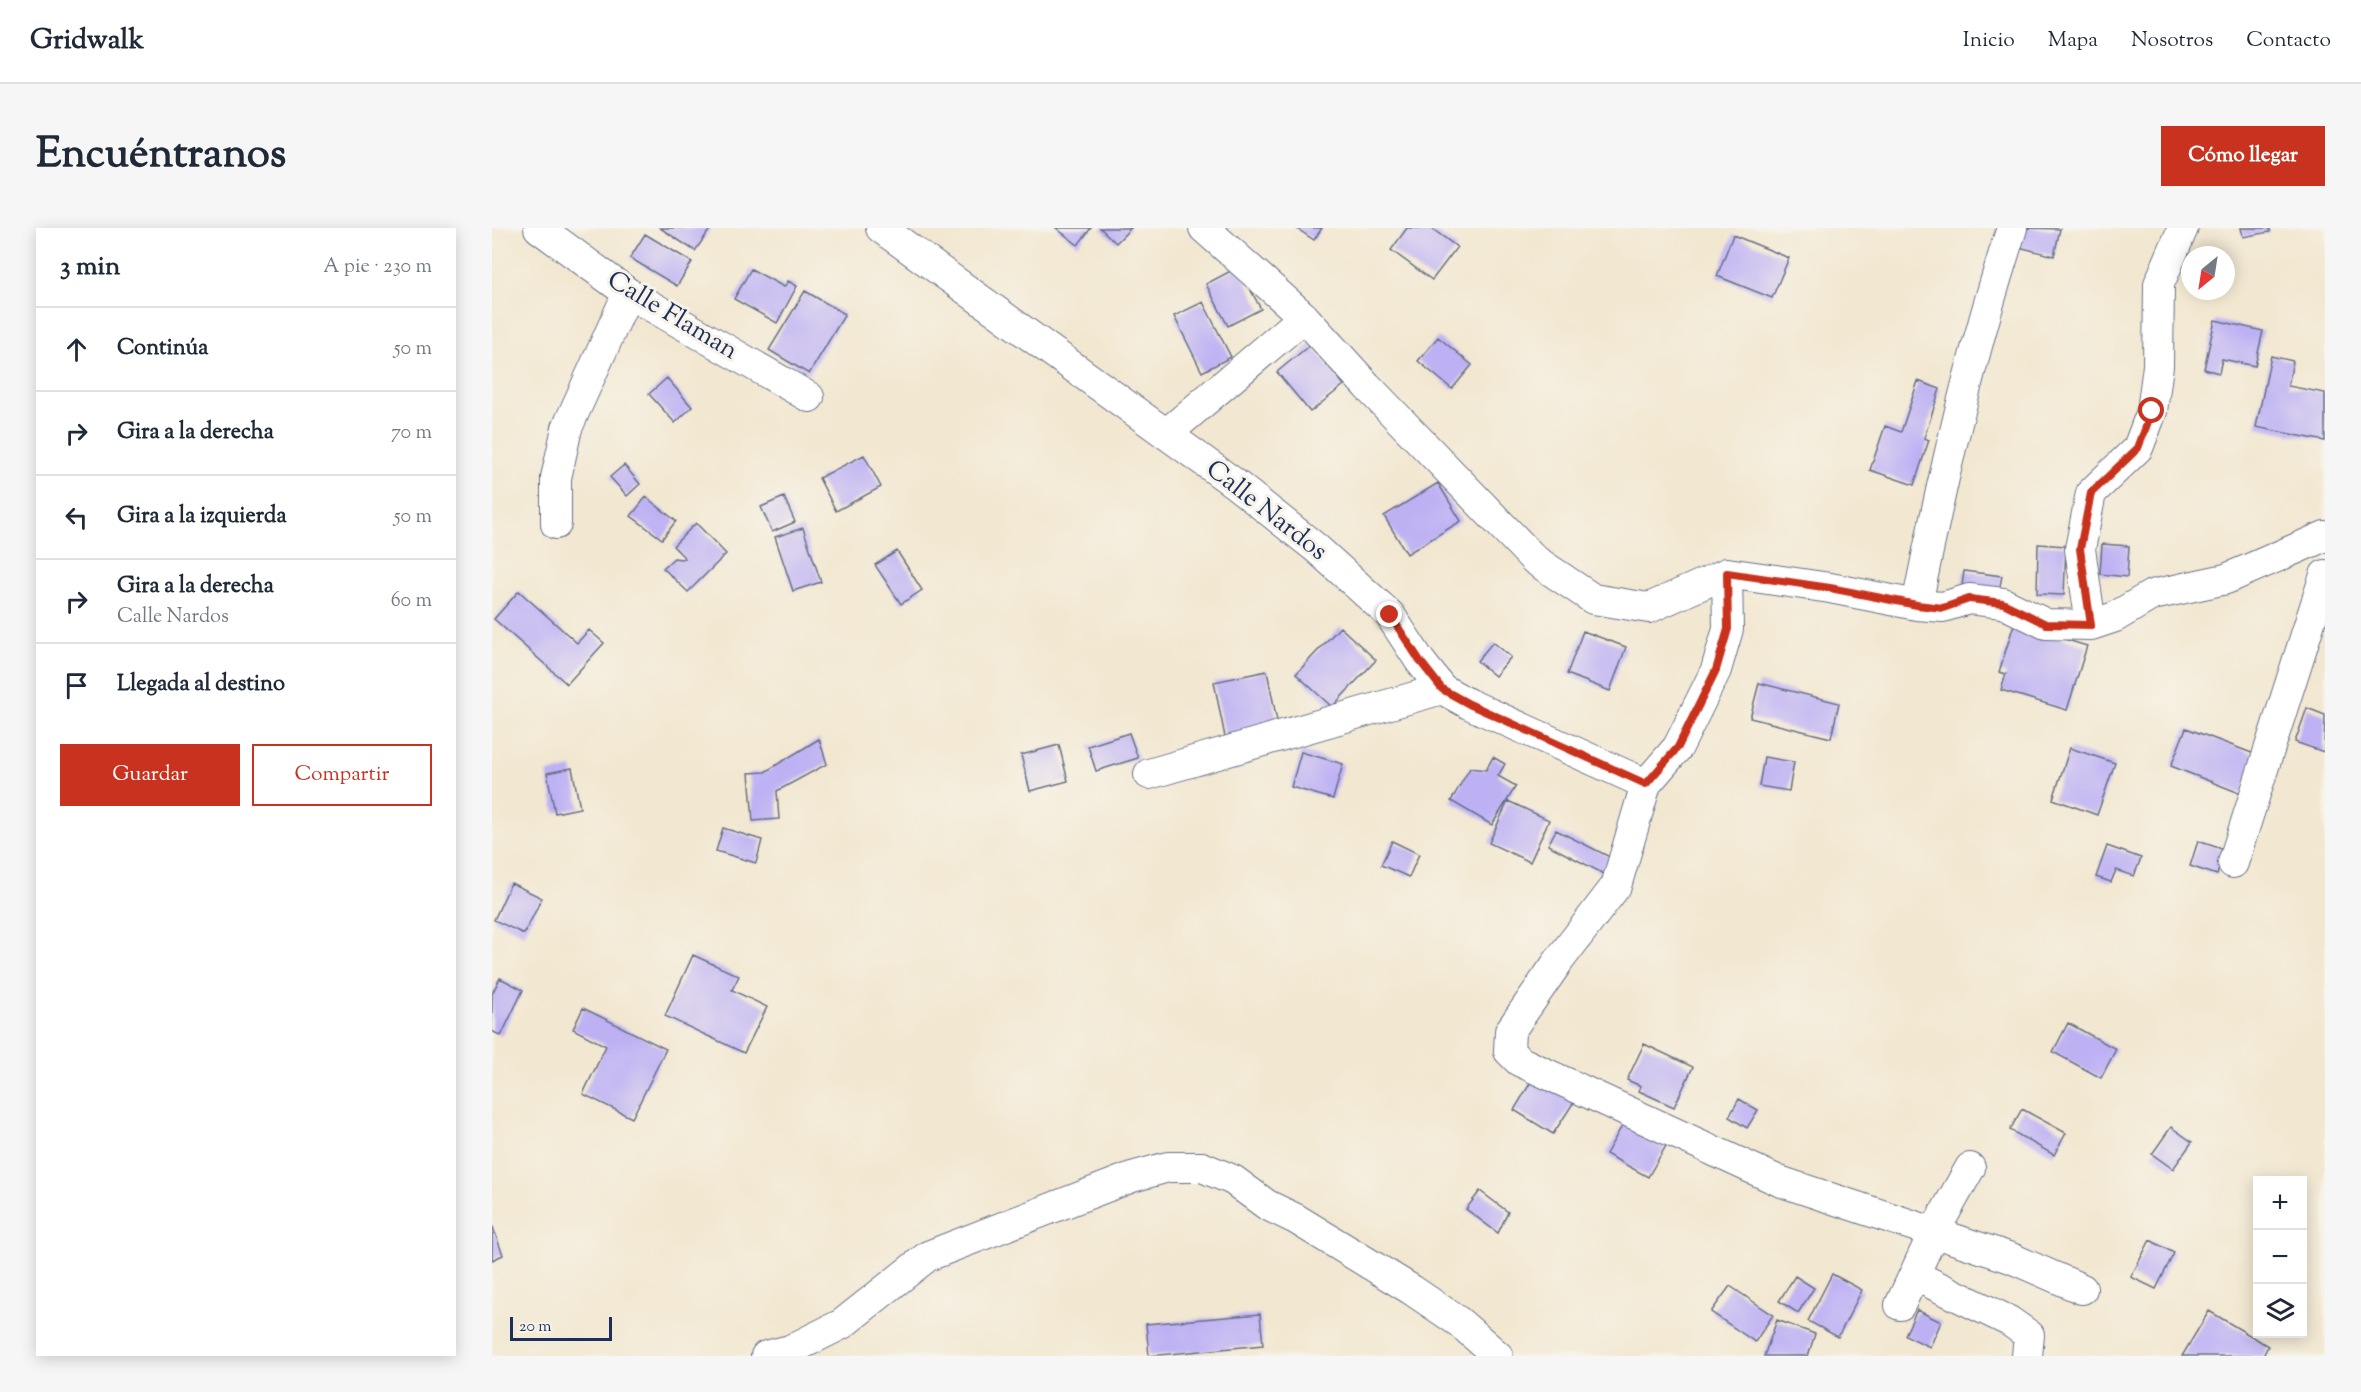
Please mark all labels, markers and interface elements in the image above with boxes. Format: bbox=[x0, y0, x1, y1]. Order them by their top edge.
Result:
text: Gridwalk bbox=[30, 21, 144, 61]
text: Inicio bbox=[1963, 26, 2015, 56]
text: Mapa bbox=[2048, 26, 2098, 56]
text: Nosotros bbox=[2131, 26, 2213, 56]
text: Contacto bbox=[2246, 26, 2331, 56]
text: Encuéntranos bbox=[36, 126, 286, 186]
button: Cómo llegar bbox=[2161, 126, 2325, 186]
north arrow bbox=[2181, 246, 2235, 300]
text: 3 min bbox=[60, 249, 120, 286]
text: A pie · 230 m bbox=[323, 253, 432, 282]
street label: Calle Flaman bbox=[599, 262, 745, 370]
icon: ahead bbox=[60, 333, 93, 366]
text: Continúa bbox=[117, 333, 208, 365]
text: 50 m bbox=[394, 335, 432, 364]
route start bbox=[2138, 397, 2164, 423]
icon: right bbox=[60, 417, 93, 450]
text: Gira a la derecha bbox=[117, 417, 274, 449]
text: 70 m bbox=[391, 419, 432, 448]
street label: Calle Nardos bbox=[1197, 452, 1335, 570]
icon: left bbox=[60, 501, 93, 534]
text: Gira a la izquierda bbox=[117, 501, 287, 533]
text: 50 m bbox=[394, 503, 432, 532]
text: Gira a la derecha bbox=[117, 571, 274, 603]
icon: right bbox=[60, 585, 93, 618]
text: 60 m bbox=[391, 587, 432, 616]
route end bbox=[1376, 601, 1402, 627]
text: Calle Nardos bbox=[117, 603, 229, 632]
icon: arrive bbox=[60, 669, 93, 702]
text: Llegada al destino bbox=[117, 669, 285, 701]
button: Guardar bbox=[60, 744, 240, 806]
button: Compartir bbox=[252, 744, 432, 806]
map controls bbox=[2253, 1176, 2307, 1338]
button: + bbox=[2253, 1176, 2307, 1230]
button: − bbox=[2253, 1230, 2307, 1284]
button: layers bbox=[2253, 1284, 2307, 1338]
scale bar bbox=[510, 1314, 612, 1342]
text: 20 m bbox=[519, 1316, 552, 1339]

